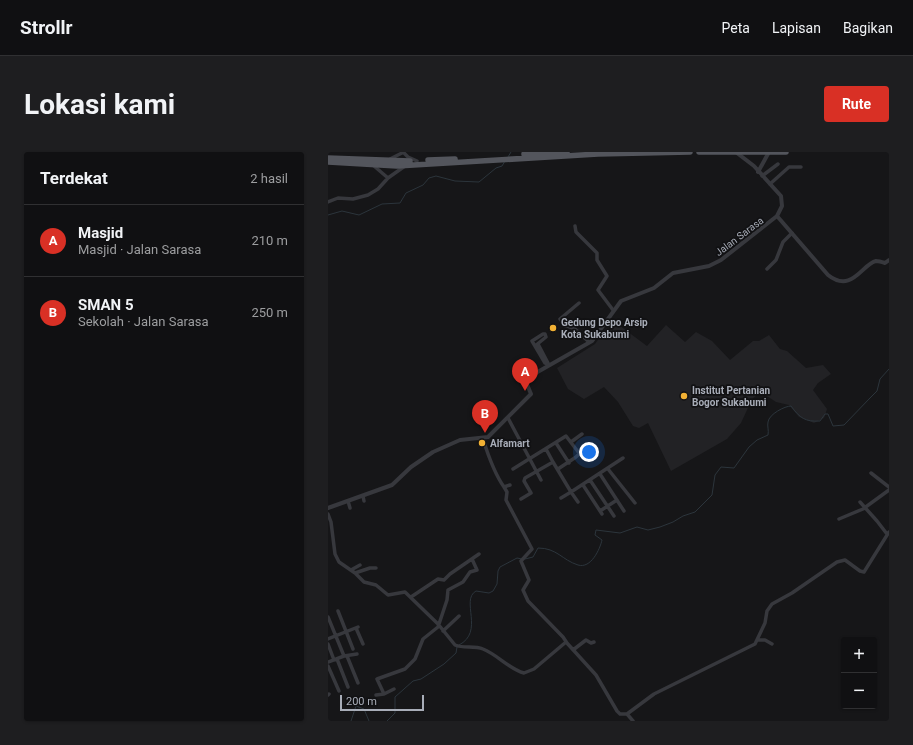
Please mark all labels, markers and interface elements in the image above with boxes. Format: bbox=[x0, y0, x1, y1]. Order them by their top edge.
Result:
text: Strollr bbox=[20, 16, 73, 39]
text: Peta bbox=[722, 20, 750, 36]
text: Lapisan bbox=[772, 20, 821, 36]
text: Bagikan bbox=[843, 20, 893, 36]
button: Rute bbox=[824, 86, 889, 122]
text: Lokasi kami bbox=[24, 88, 175, 121]
text: Terdekat bbox=[40, 168, 108, 188]
text: 2 hasil bbox=[250, 171, 288, 186]
street label: Jalan Sarasa bbox=[713, 215, 766, 258]
text: Masjid bbox=[78, 224, 123, 242]
text: A bbox=[49, 233, 57, 248]
text: 210 m bbox=[251, 233, 288, 248]
text: Masjid · Jalan Sarasa bbox=[78, 242, 201, 257]
text: SMAN 5 bbox=[78, 296, 134, 314]
text: B bbox=[49, 305, 57, 320]
text: 250 m bbox=[251, 305, 288, 320]
text: Sekolah · Jalan Sarasa bbox=[78, 314, 209, 329]
place label: Gedung Depo Arsip Kota Sukabumi bbox=[561, 317, 648, 340]
marker: Gedung Depo Arsip Kota Sukabumi bbox=[548, 323, 558, 333]
pin: A bbox=[512, 358, 538, 391]
place label: Institut Pertanian Bogor Sukabumi bbox=[692, 385, 771, 408]
marker: Institut Pertanian Bogor Sukabumi bbox=[679, 391, 689, 401]
pin: B bbox=[472, 400, 498, 433]
marker: Alfamart bbox=[477, 438, 487, 448]
place label: Alfamart bbox=[490, 438, 530, 449]
your location bbox=[579, 442, 599, 462]
map controls bbox=[841, 637, 877, 709]
button: + bbox=[841, 637, 877, 673]
button: − bbox=[841, 673, 877, 709]
scale bar bbox=[340, 693, 424, 712]
text: 200 m bbox=[346, 695, 377, 708]

